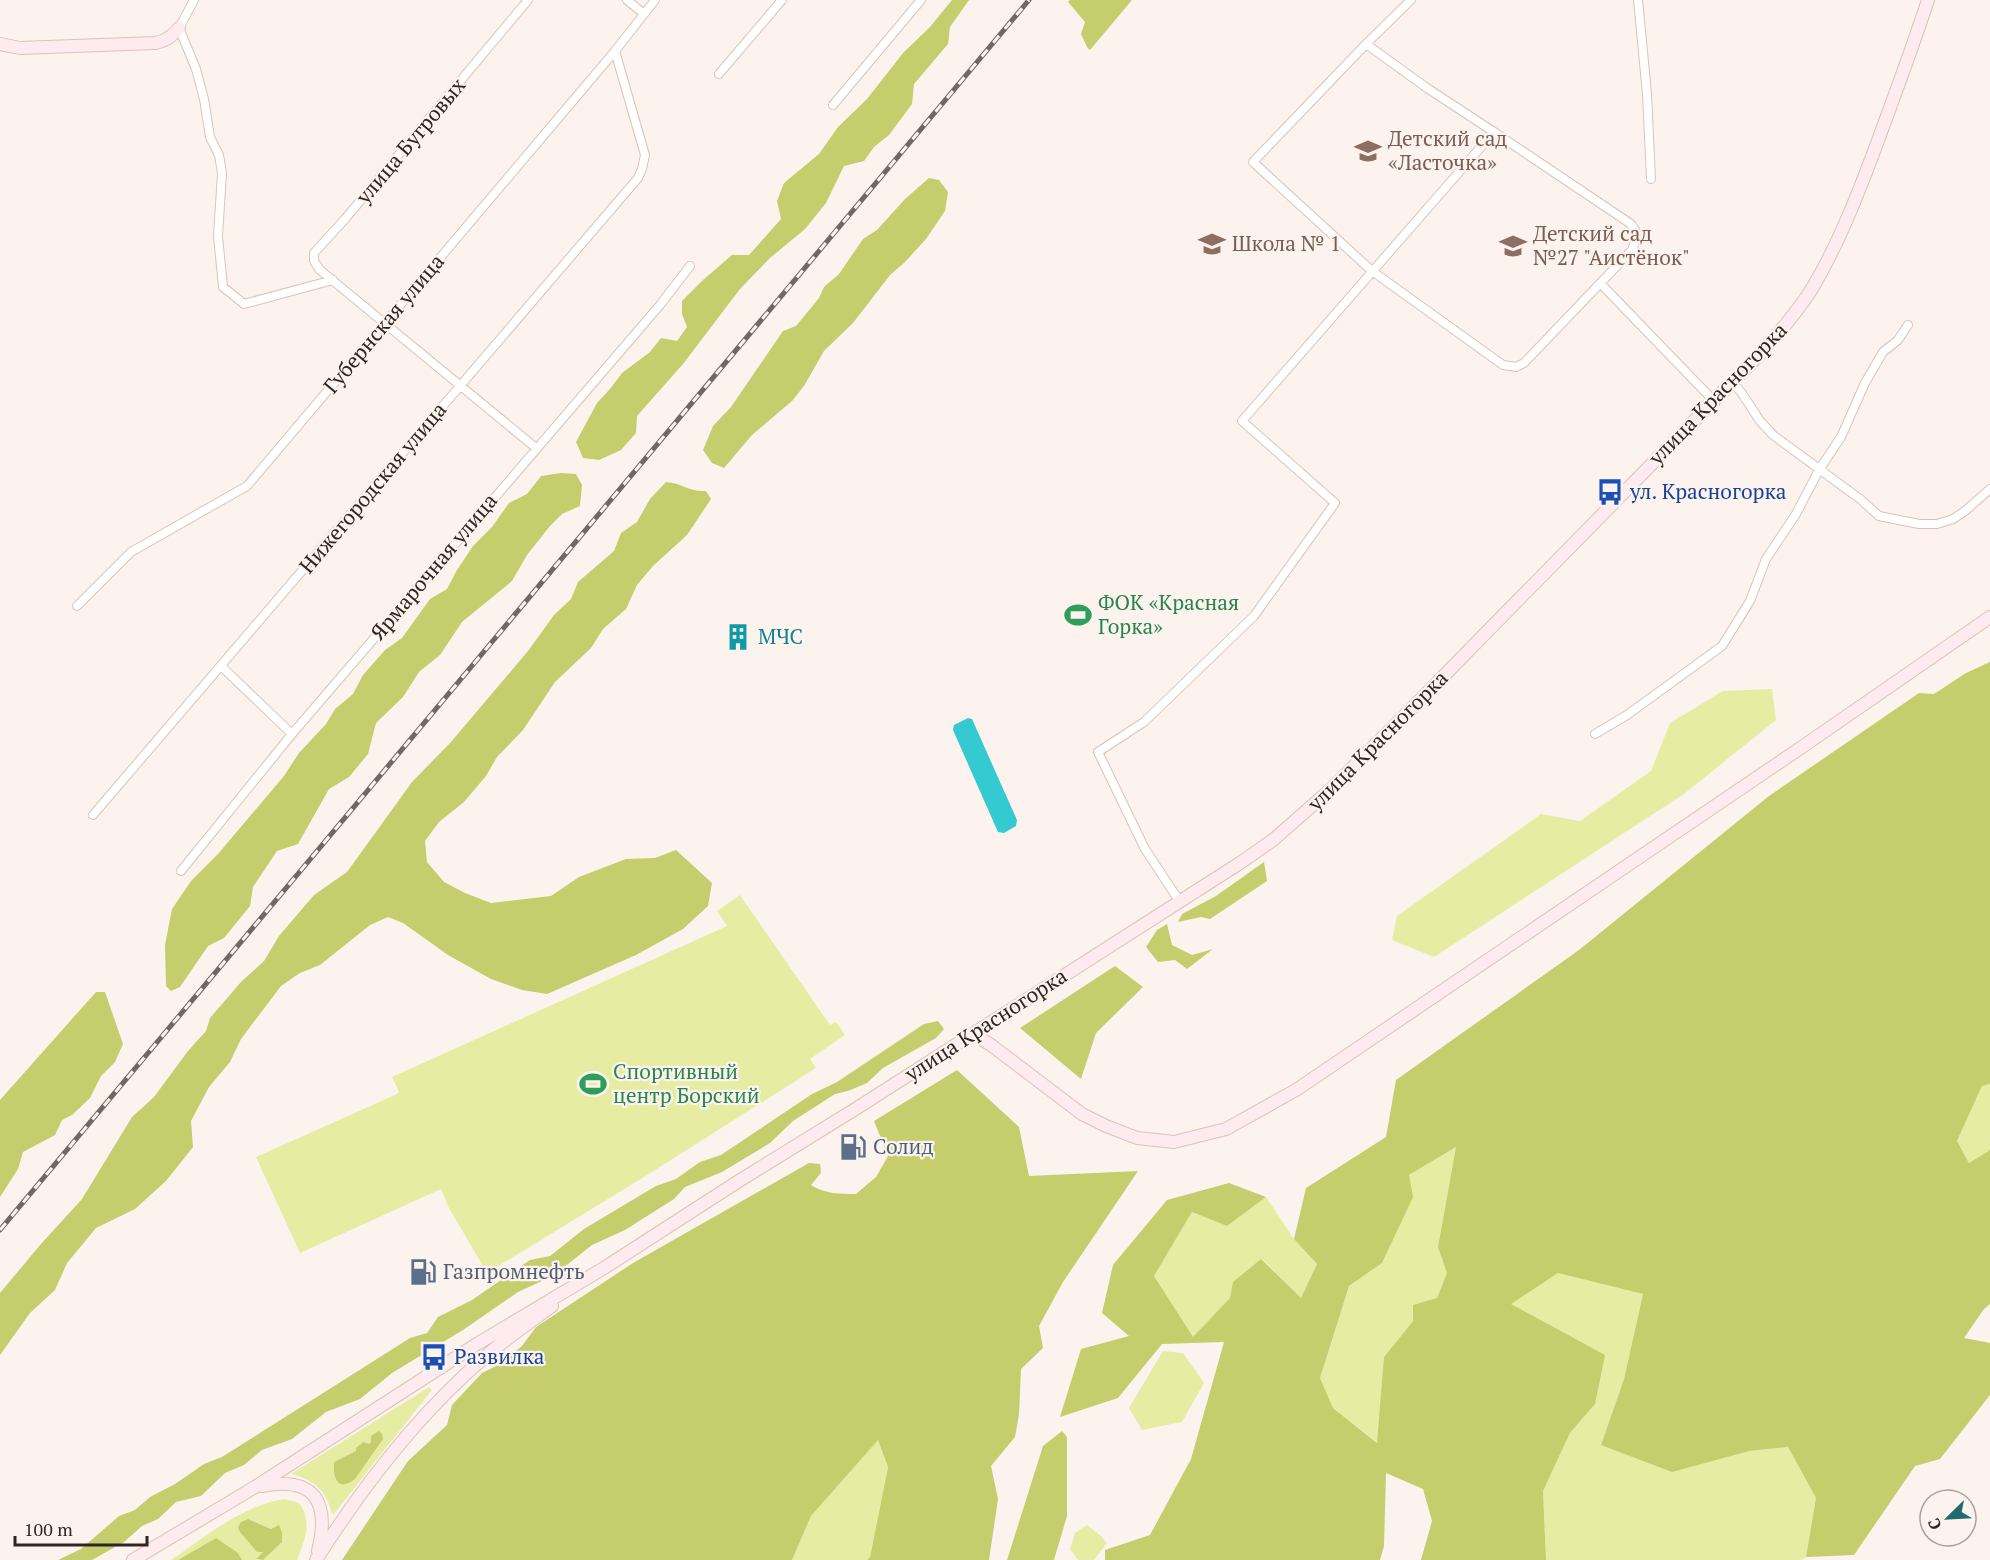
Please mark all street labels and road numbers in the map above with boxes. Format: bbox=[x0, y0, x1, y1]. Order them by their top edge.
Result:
street label: улица Бугровых bbox=[349, 71, 471, 210]
street label: Губернская улица bbox=[317, 247, 450, 399]
street label: улица Красногорка bbox=[1641, 316, 1793, 471]
street label: Нижегородская улица bbox=[292, 396, 452, 579]
street label: Ярмарочная улица bbox=[363, 487, 503, 646]
street label: улица Красногорка bbox=[1300, 664, 1454, 817]
street label: улица Красногорка bbox=[898, 961, 1072, 1088]

